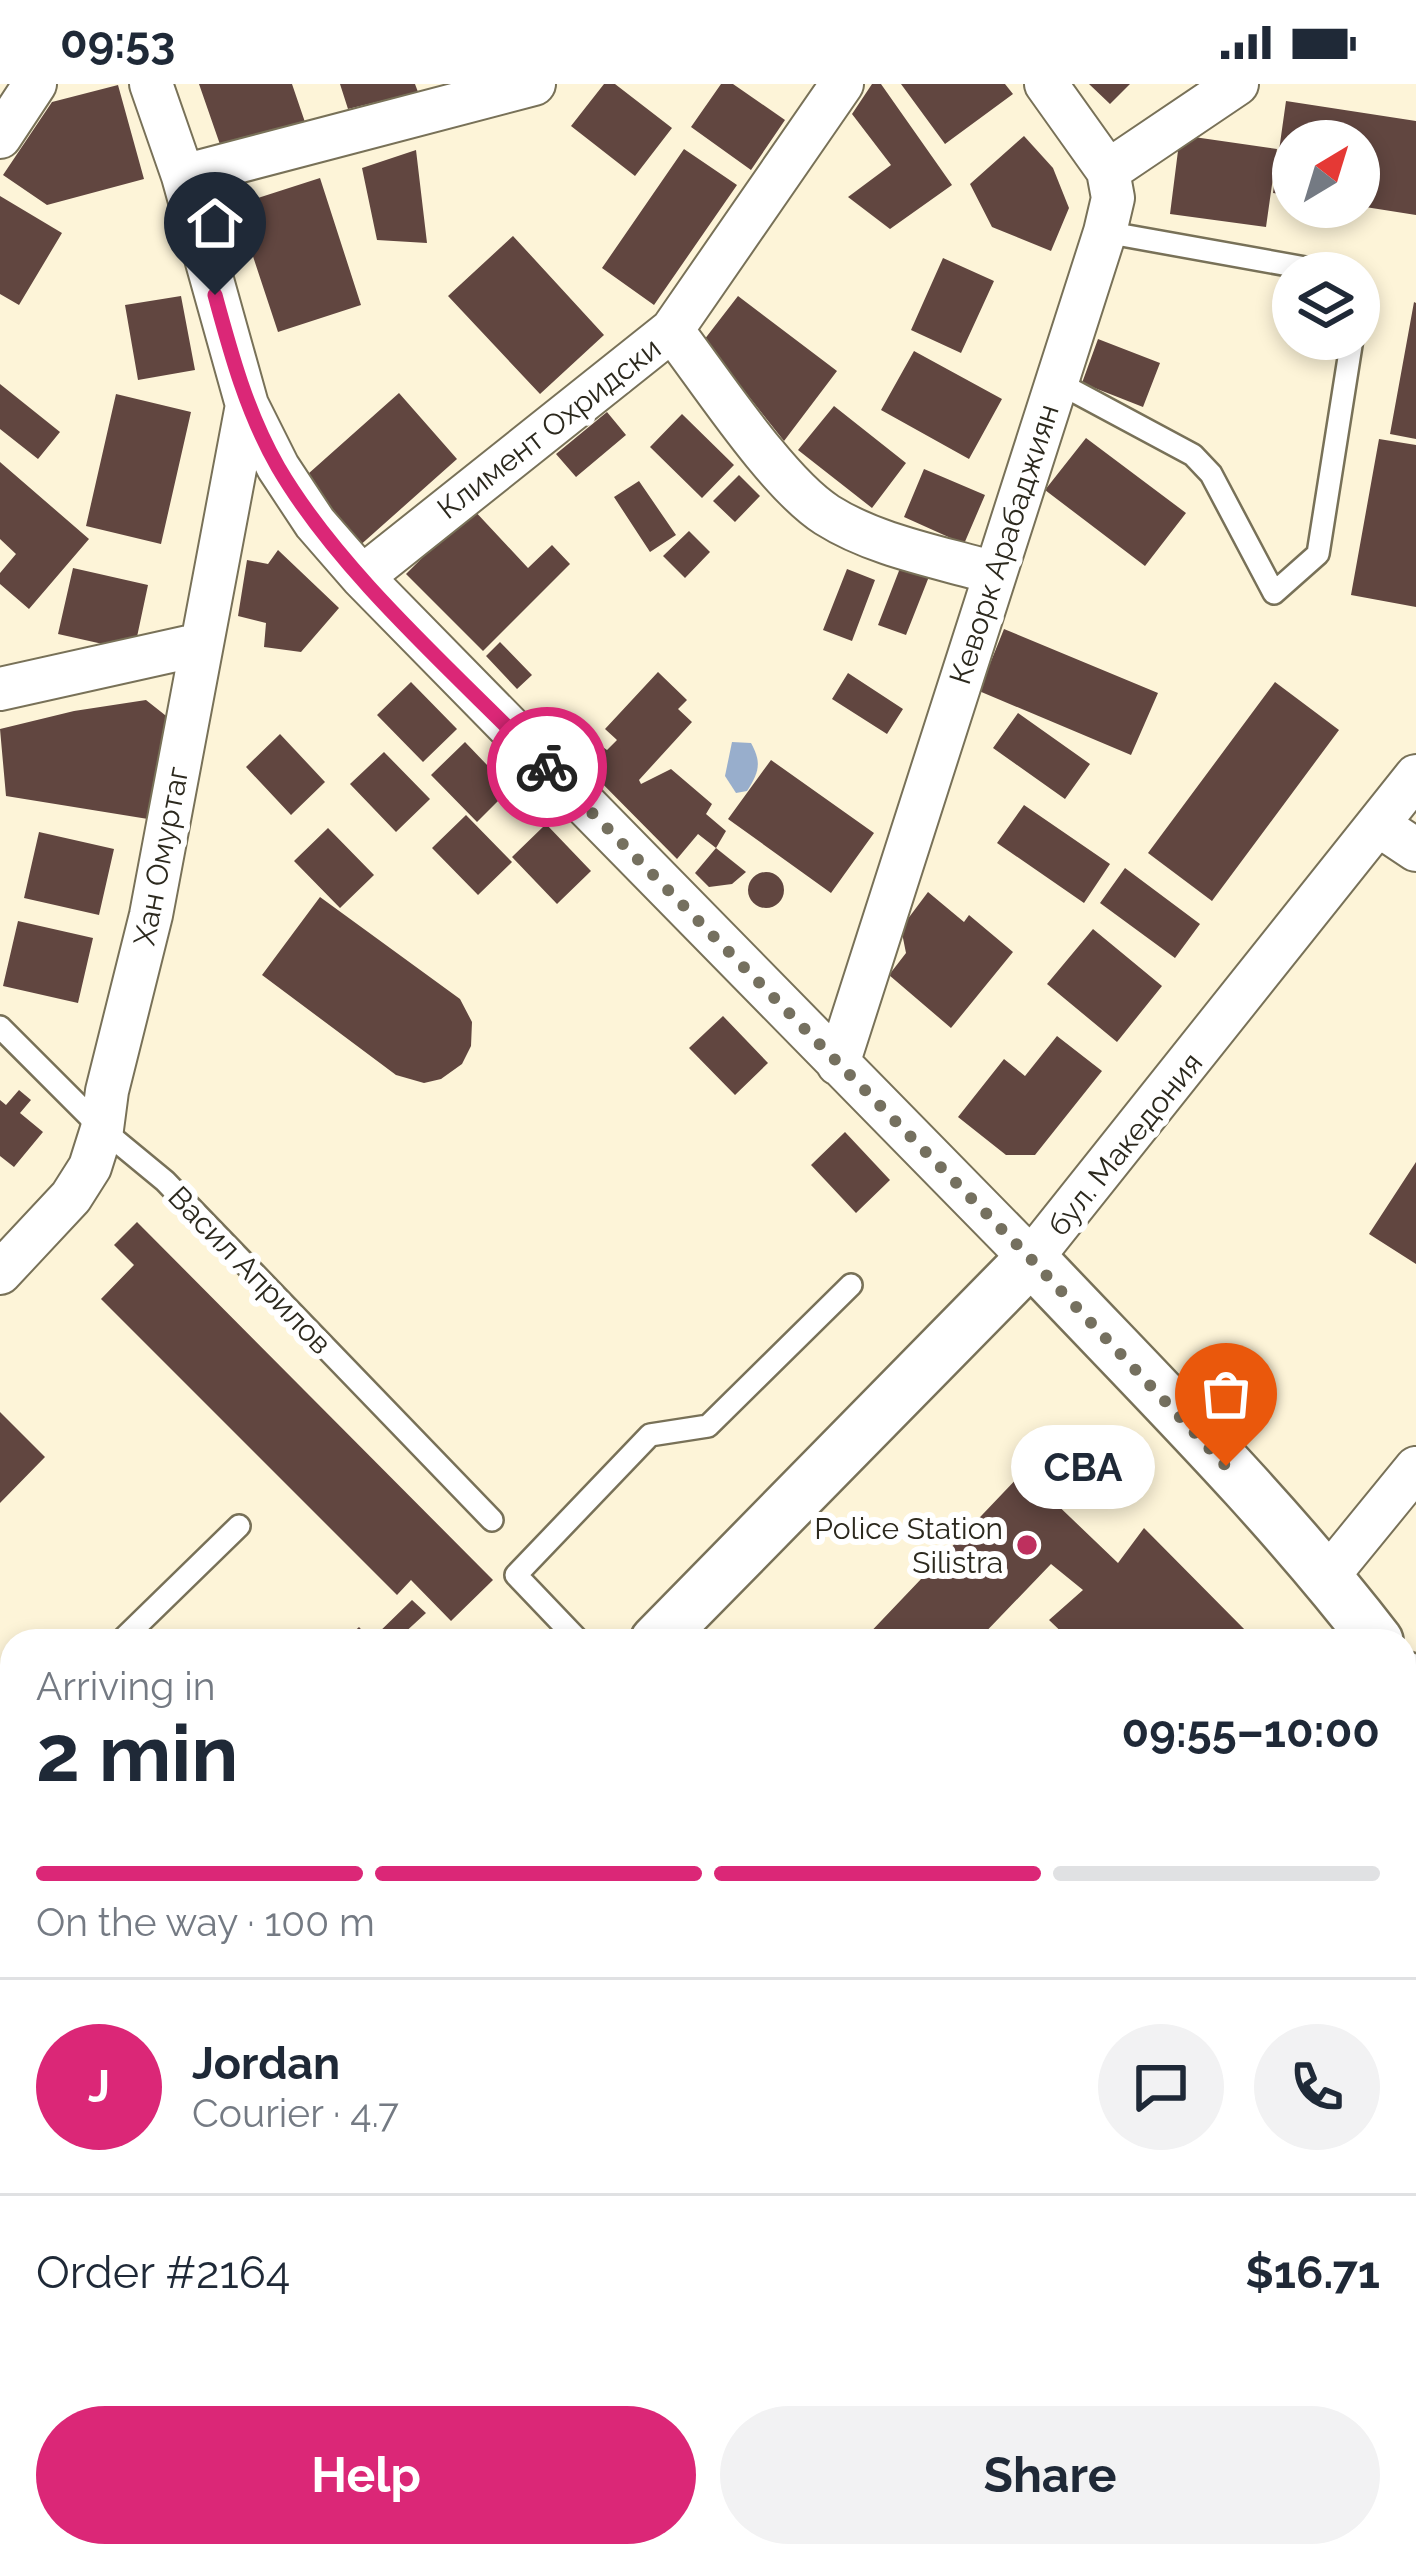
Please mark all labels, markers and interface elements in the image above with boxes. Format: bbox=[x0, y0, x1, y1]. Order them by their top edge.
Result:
text: 09:53 bbox=[60, 16, 175, 69]
north arrow bbox=[1272, 120, 1380, 228]
map controls bbox=[1272, 120, 1380, 360]
pin bbox=[164, 172, 266, 295]
icon: home bbox=[182, 190, 248, 256]
button: layers bbox=[1272, 252, 1380, 360]
street label: Климент Охридски bbox=[431, 330, 667, 526]
street label: Кеворк Арабаджиян bbox=[942, 400, 1066, 688]
courier bbox=[487, 707, 607, 827]
icon: bike bbox=[514, 734, 580, 800]
street label: Хан Омуртаг bbox=[127, 764, 195, 948]
street label: бул. Македония bbox=[1040, 1045, 1210, 1243]
street label: Васил Априлов bbox=[161, 1179, 339, 1361]
pin bbox=[1175, 1343, 1277, 1466]
icon: bag bbox=[1193, 1361, 1259, 1427]
callout: CBA bbox=[1010, 1424, 1154, 1508]
text: CBA bbox=[1044, 1444, 1122, 1490]
place label: Police Station Silistra bbox=[814, 1511, 1003, 1580]
marker: Police Station Silistra bbox=[1014, 1532, 1040, 1558]
text: Arriving in bbox=[36, 1663, 216, 1709]
text: 09:55–10:00 bbox=[1122, 1705, 1380, 1758]
text: 2 min bbox=[36, 1708, 238, 1799]
text: On the way · 100 m bbox=[36, 1899, 375, 1945]
button: chat bbox=[1098, 2024, 1224, 2150]
button: phone bbox=[1254, 2024, 1380, 2150]
text: Jordan bbox=[192, 2037, 340, 2090]
text: J bbox=[88, 2060, 110, 2113]
text: Courier · 4.7 bbox=[192, 2090, 399, 2136]
text: Order #2164 bbox=[36, 2246, 290, 2299]
text: $16.71 bbox=[1245, 2246, 1380, 2299]
button: Help bbox=[36, 2406, 696, 2544]
button: Share bbox=[720, 2406, 1380, 2544]

